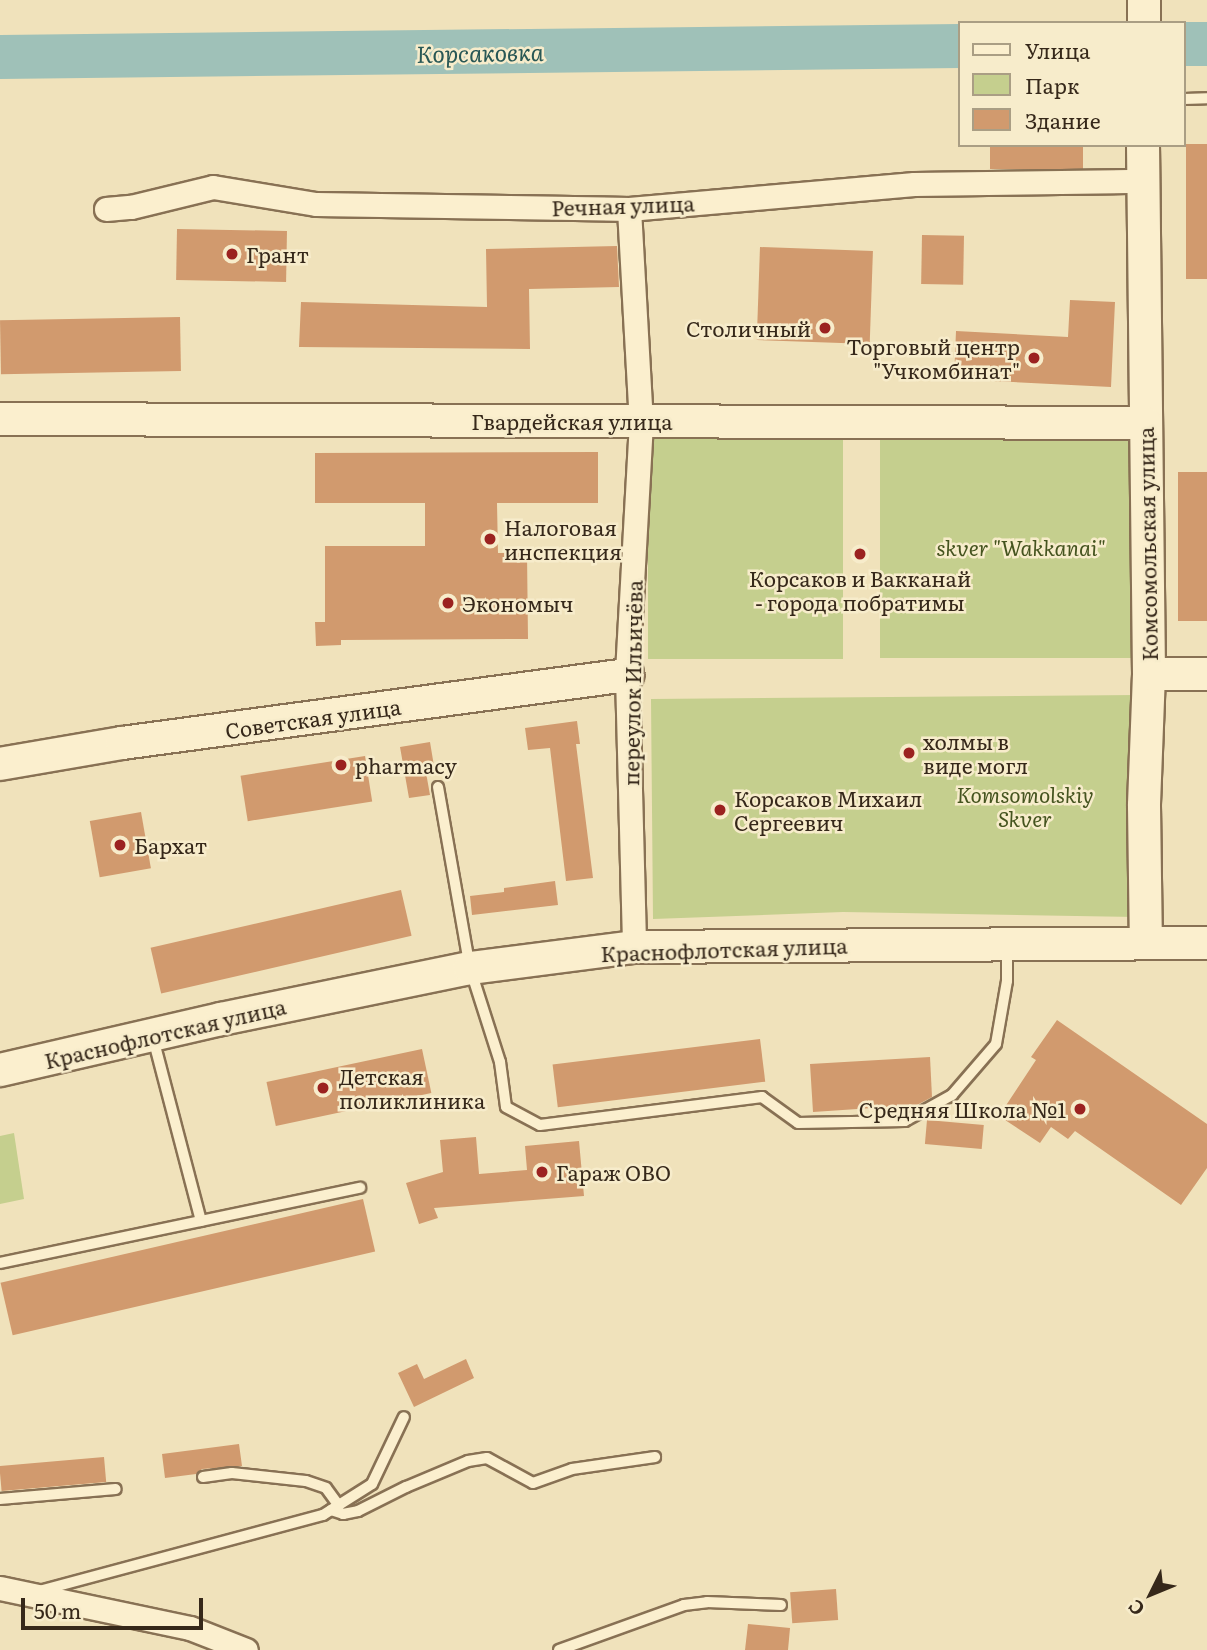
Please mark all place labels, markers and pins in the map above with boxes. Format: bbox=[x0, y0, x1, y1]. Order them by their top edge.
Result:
place label: Грант bbox=[246, 241, 309, 267]
marker: Грант bbox=[224, 246, 240, 262]
place label: Столичный bbox=[686, 315, 811, 341]
marker: Столичный bbox=[817, 320, 833, 336]
place label: Торговый центр "Учкомбинат" bbox=[846, 333, 1020, 383]
marker: Торговый центр "Учкомбинат" bbox=[1026, 350, 1042, 366]
place label: Налоговая инспекция bbox=[504, 514, 622, 564]
marker: Налоговая инспекция bbox=[482, 531, 498, 547]
marker: Корсаков и Вакканай - города побратимы bbox=[852, 546, 868, 562]
place label: Корсаков и Вакканай - города побратимы bbox=[749, 565, 971, 615]
place label: Экономыч bbox=[462, 590, 573, 616]
marker: Экономыч bbox=[440, 595, 456, 611]
place label: холмы в виде могл bbox=[923, 728, 1028, 778]
marker: холмы в виде могл bbox=[901, 745, 917, 761]
place label: pharmacy bbox=[355, 752, 457, 778]
marker: pharmacy bbox=[333, 757, 349, 773]
place label: Корсаков Михаил Сергеевич bbox=[734, 785, 922, 835]
marker: Корсаков Михаил Сергеевич bbox=[712, 802, 728, 818]
place label: Бархат bbox=[134, 832, 207, 858]
marker: Бархат bbox=[112, 837, 128, 853]
place label: Детская поликлиника bbox=[339, 1063, 485, 1113]
marker: Детская поликлиника bbox=[313, 1078, 333, 1098]
place label: Средняя Школа №1 bbox=[859, 1096, 1066, 1122]
marker: Средняя Школа №1 bbox=[1072, 1101, 1088, 1117]
place label: Гараж ОВО bbox=[556, 1159, 671, 1185]
marker: Гараж ОВО bbox=[534, 1164, 550, 1180]

